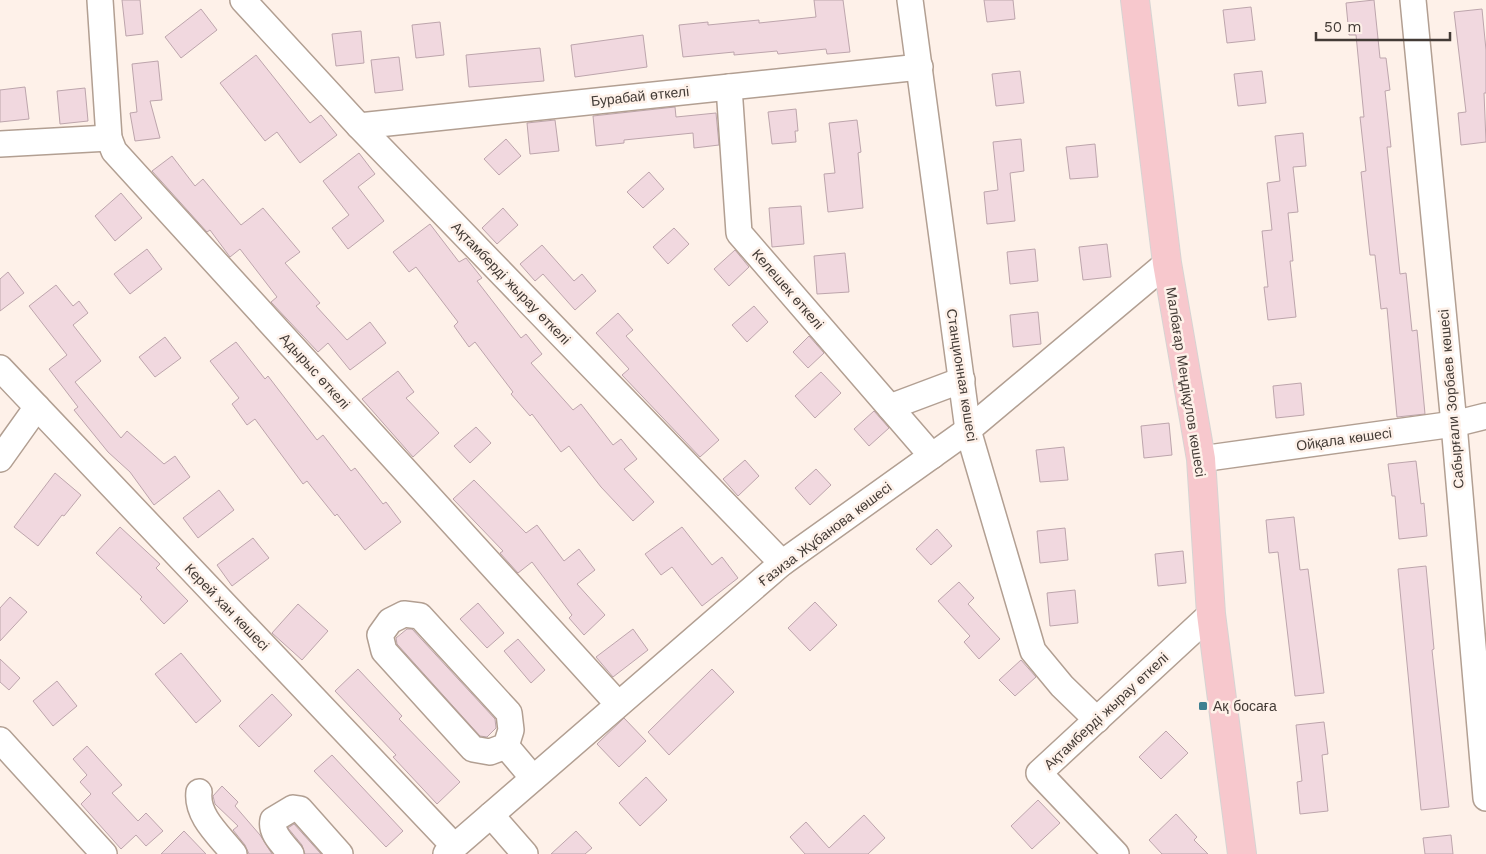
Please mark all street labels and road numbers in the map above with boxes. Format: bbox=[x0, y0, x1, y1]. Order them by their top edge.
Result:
street label: Бурабай өткелі bbox=[590, 83, 690, 109]
street label: Ақтамберді жырау өткелі bbox=[448, 219, 574, 347]
street label: Келешек өткелі bbox=[749, 246, 827, 332]
street label: Малбағар Меңдіқұлов көшесі bbox=[1163, 286, 1209, 478]
street label: Станционная көшесі bbox=[944, 307, 980, 443]
street label: Сабырғали Зорбаев көшесі bbox=[1435, 309, 1467, 489]
street label: Адырыс өткелі bbox=[277, 330, 353, 412]
street label: Ойқала көшесі bbox=[1295, 424, 1393, 454]
street label: Ғазиза Жұбанова көшесі bbox=[755, 479, 895, 589]
street label: Керей хан көшесі bbox=[182, 560, 272, 654]
street label: Ақтамберді жырау өткелі bbox=[1041, 649, 1171, 773]

